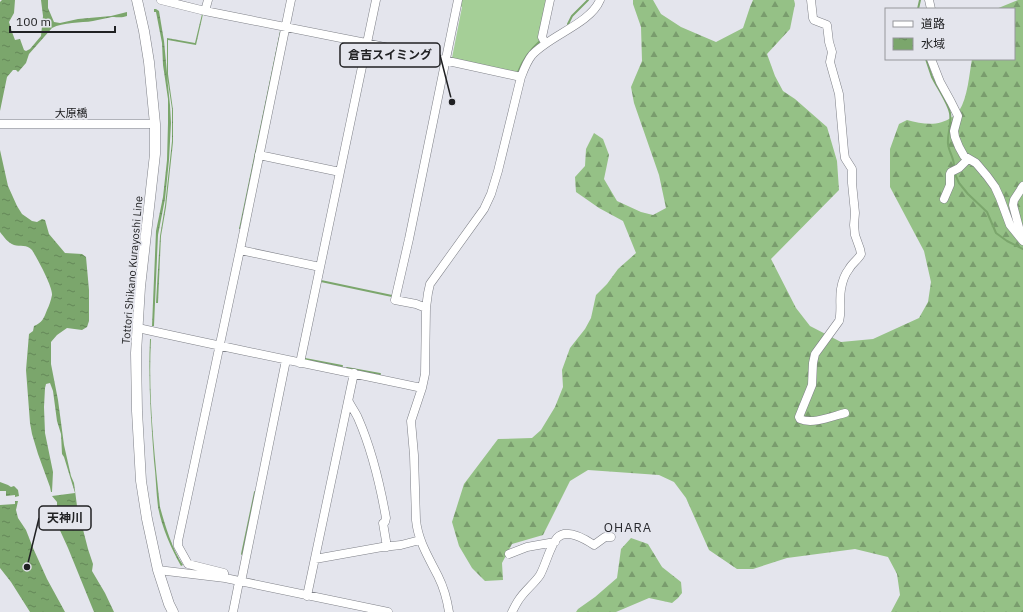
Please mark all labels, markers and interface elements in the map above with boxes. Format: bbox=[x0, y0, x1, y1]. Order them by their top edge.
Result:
scale bar bbox=[10, 8, 115, 34]
legend bbox=[885, 8, 1015, 60]
text: 100 m bbox=[16, 14, 51, 29]
text: 道路 bbox=[921, 16, 945, 31]
text: 水域 bbox=[921, 36, 945, 51]
callout: 倉吉スイミング bbox=[340, 43, 440, 67]
text: 倉吉スイミング bbox=[348, 47, 432, 62]
street label: 大原橋 bbox=[55, 106, 88, 120]
street label: Tottori Shikano Kurayoshi Line bbox=[119, 195, 145, 345]
callout: 天神川 bbox=[39, 506, 91, 530]
text: 天神川 bbox=[47, 510, 83, 525]
district label: OHARA bbox=[604, 519, 652, 536]

